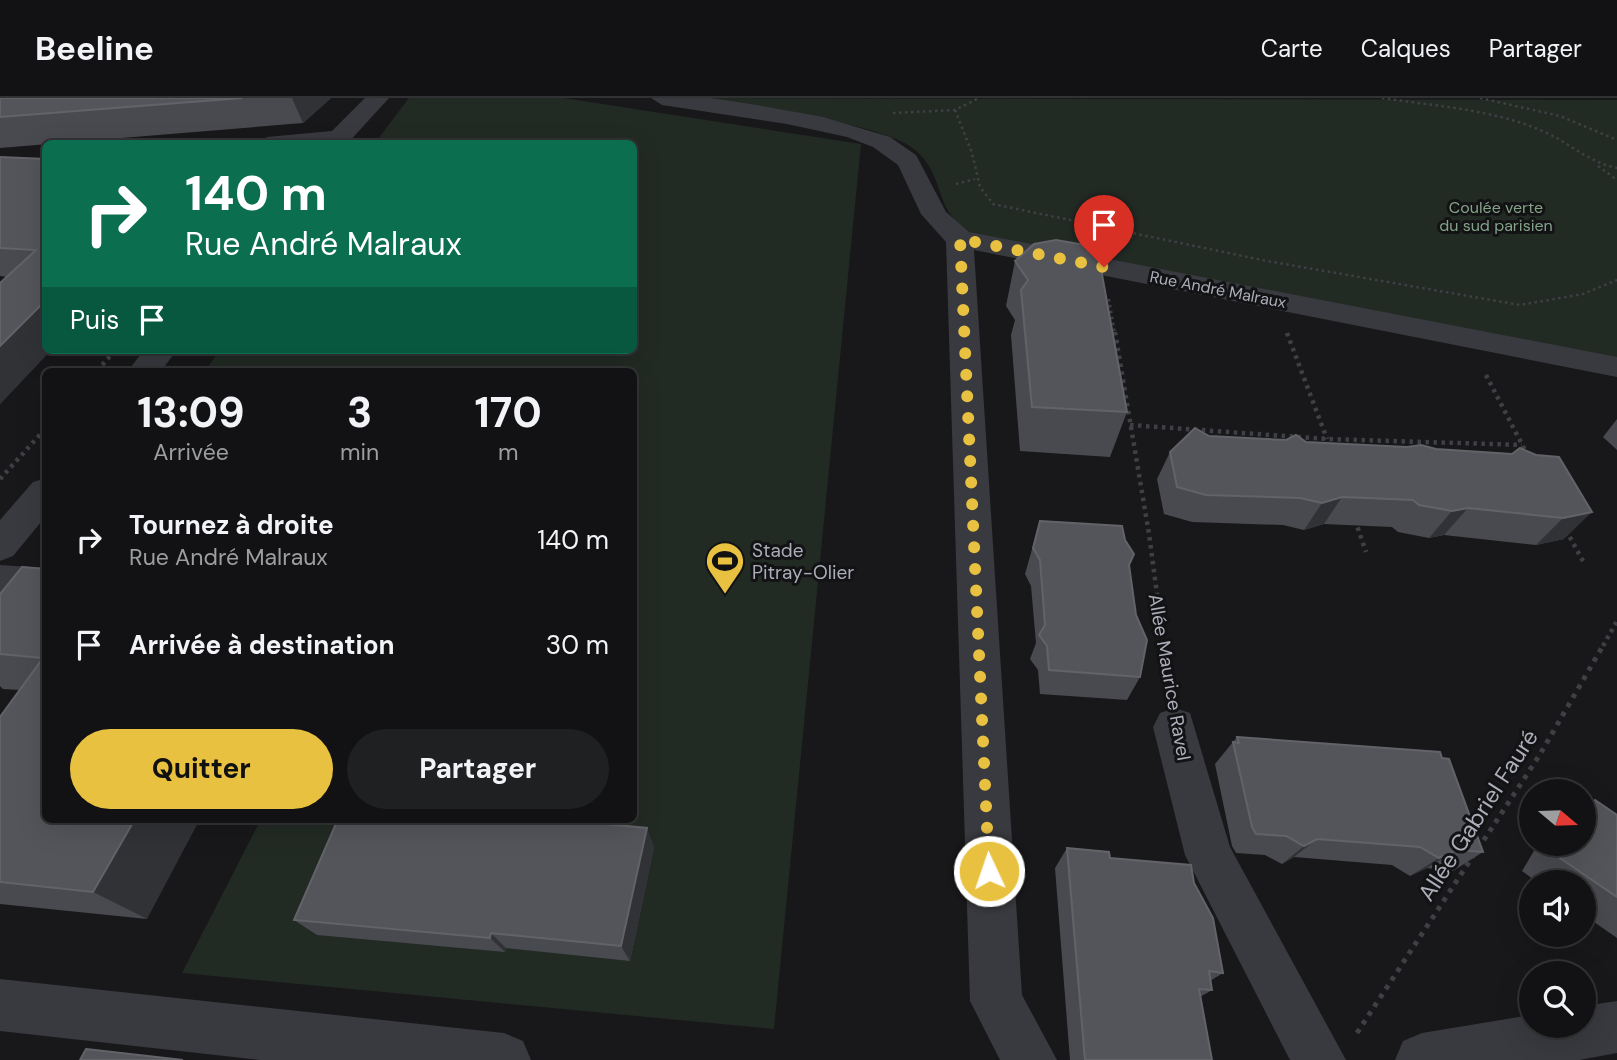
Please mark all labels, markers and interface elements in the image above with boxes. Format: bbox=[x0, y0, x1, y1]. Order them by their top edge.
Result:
text: Beeline bbox=[35, 27, 154, 70]
text: Carte bbox=[1261, 33, 1323, 64]
text: Calques bbox=[1361, 33, 1451, 64]
text: Partager bbox=[1489, 33, 1582, 64]
text: 140 m bbox=[185, 161, 327, 225]
icon: right bbox=[70, 168, 161, 259]
pin bbox=[1074, 195, 1134, 267]
park label: Coulée verte du sud parisien bbox=[1439, 197, 1553, 236]
icon: arrive bbox=[1085, 206, 1123, 244]
text: Rue André Malraux bbox=[185, 223, 462, 265]
street label: Rue André Malraux bbox=[1148, 266, 1288, 313]
icon: arrive bbox=[133, 301, 171, 339]
text: Puis bbox=[70, 303, 119, 337]
text: 13:09 bbox=[137, 385, 245, 440]
text: 3 bbox=[347, 385, 372, 440]
text: 170 bbox=[475, 385, 542, 440]
text: Arrivée bbox=[153, 437, 229, 467]
text: min bbox=[340, 437, 379, 467]
text: m bbox=[498, 437, 518, 467]
text: Tournez à droite bbox=[129, 508, 334, 542]
icon: right bbox=[70, 521, 108, 559]
text: 140 m bbox=[537, 523, 609, 557]
place label: Stade Pitray-Olier bbox=[752, 538, 854, 585]
sports icon: Stade Pitray-Olier bbox=[704, 540, 746, 595]
text: Rue André Malraux bbox=[129, 542, 328, 572]
street label: Allée Maurice Ravel bbox=[1143, 592, 1196, 762]
icon: arrive bbox=[70, 626, 108, 664]
text: Arrivée à destination bbox=[129, 628, 395, 662]
text: 30 m bbox=[546, 628, 609, 662]
street label: Allée Gabriel Fauré bbox=[1411, 723, 1545, 907]
button: Quitter bbox=[70, 729, 333, 809]
button: Partager bbox=[347, 729, 609, 809]
north arrow bbox=[1519, 779, 1596, 856]
map controls bbox=[1519, 779, 1596, 1038]
position arrow bbox=[952, 834, 1026, 908]
button: sound bbox=[1519, 870, 1596, 947]
button: search bbox=[1519, 961, 1596, 1038]

